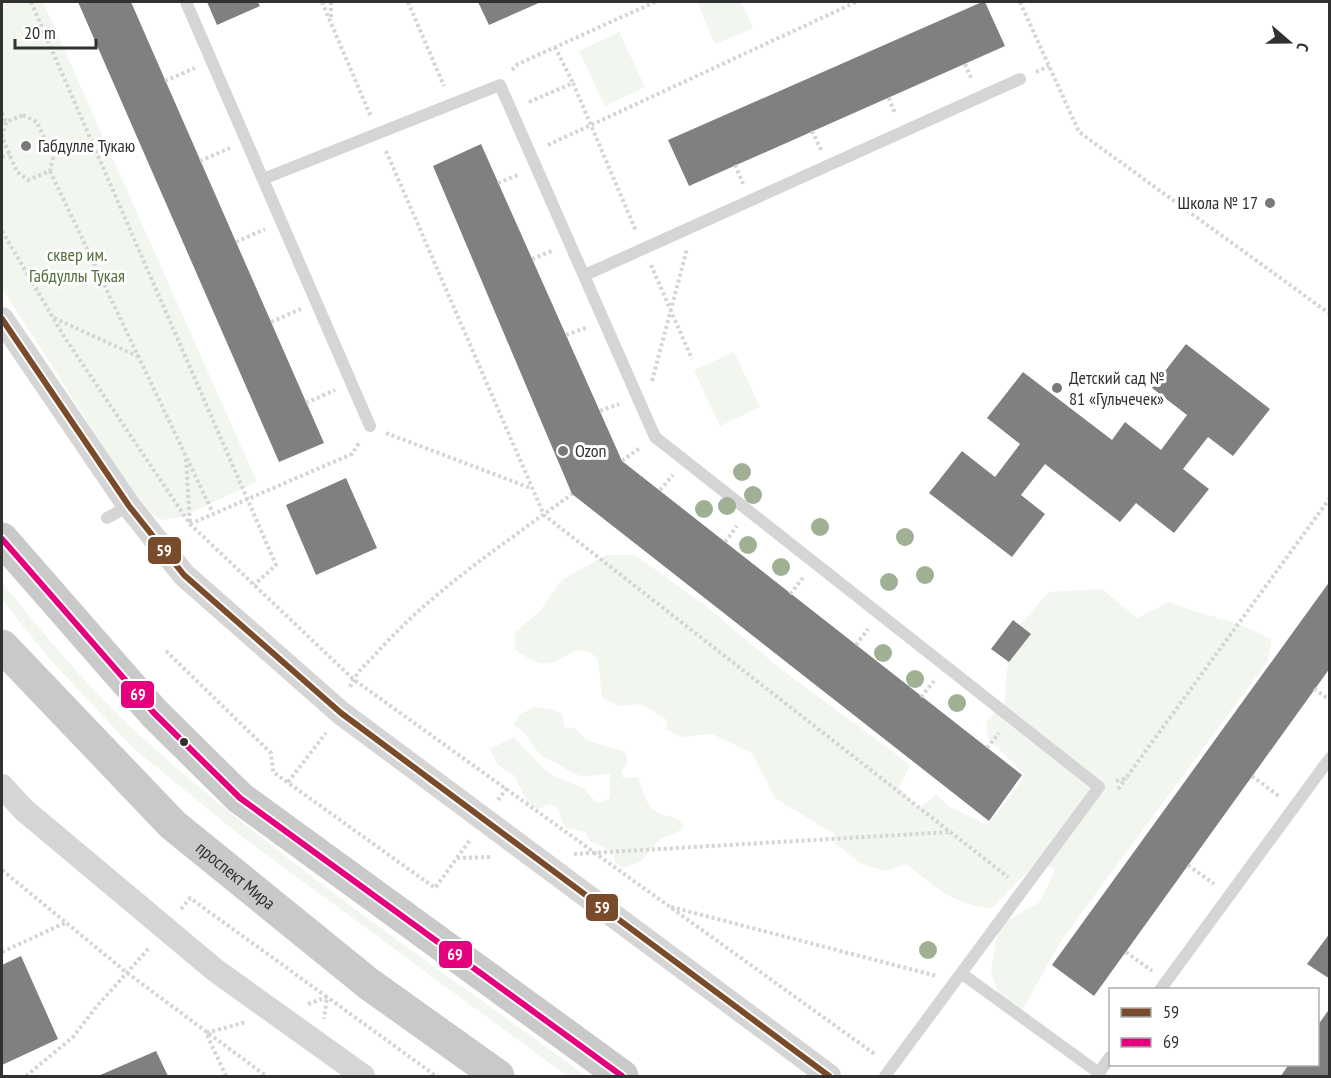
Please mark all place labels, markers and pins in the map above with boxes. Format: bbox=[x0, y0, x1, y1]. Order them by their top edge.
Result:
place label: Габдулле Тукаю bbox=[38, 134, 135, 157]
marker: Габдулле Тукаю bbox=[19, 139, 33, 153]
place label: Школа № 17 bbox=[1178, 191, 1258, 214]
marker: Школа № 17 bbox=[1263, 196, 1277, 210]
place label: Детский сад № 81 «Гульчечек» bbox=[1069, 366, 1165, 410]
marker: Детский сад № 81 «Гульчечек» bbox=[1050, 381, 1064, 395]
place label: Ozon bbox=[575, 439, 607, 462]
marker: Ozon bbox=[556, 444, 570, 458]
unlabelled marker bbox=[178, 736, 190, 748]

